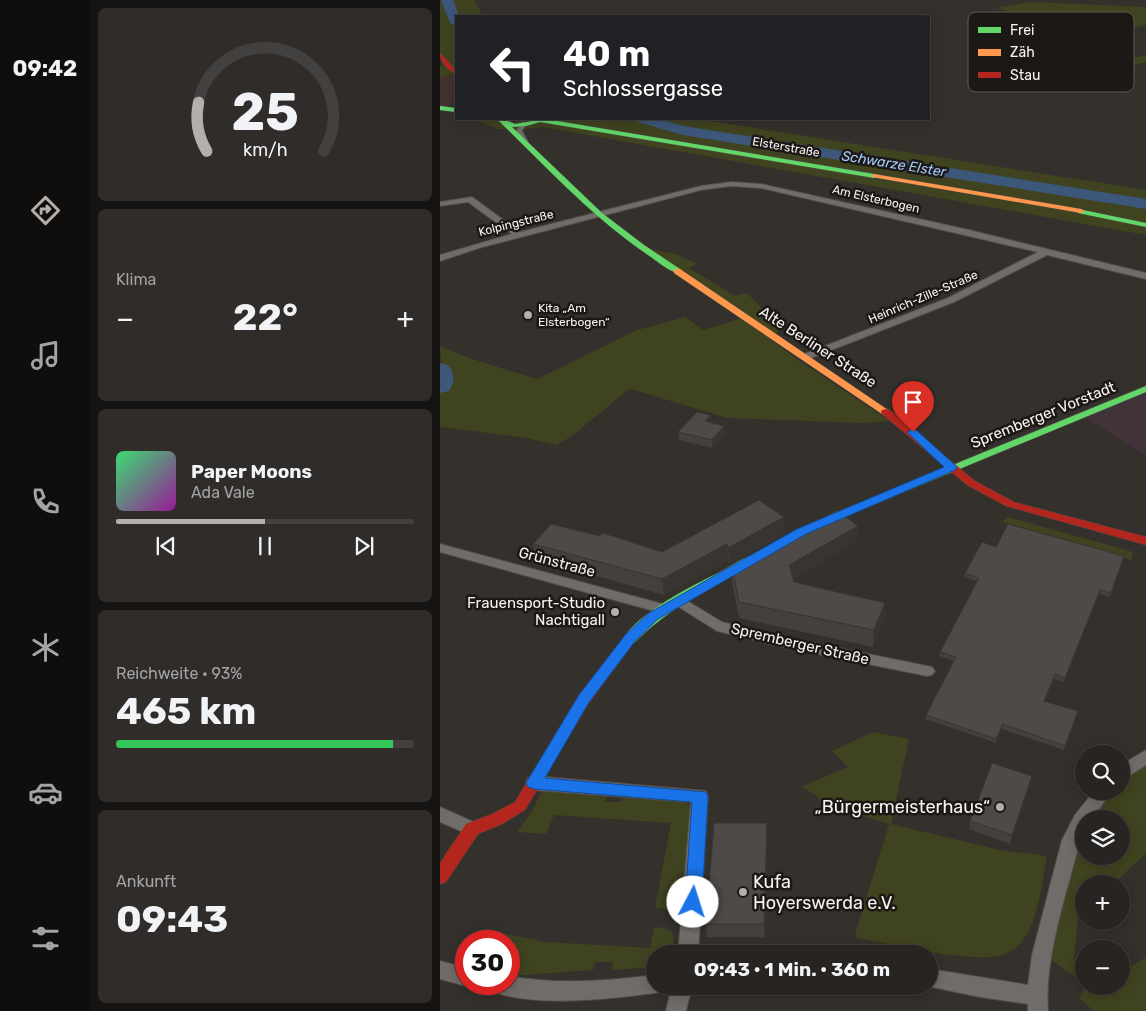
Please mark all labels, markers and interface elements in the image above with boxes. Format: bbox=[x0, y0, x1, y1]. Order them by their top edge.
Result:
legend bbox=[968, 12, 1134, 92]
text: Frei bbox=[1010, 22, 1034, 39]
text: 40 m bbox=[563, 33, 650, 75]
icon: left bbox=[480, 35, 545, 100]
text: Zäh bbox=[1010, 44, 1035, 61]
text: 09:42 bbox=[13, 55, 77, 82]
text: Stau bbox=[1010, 67, 1040, 84]
text: Schlossergasse bbox=[563, 75, 723, 102]
text: 25 bbox=[231, 81, 299, 143]
street label: Elsterstraße bbox=[751, 134, 821, 160]
text: km/h bbox=[243, 139, 287, 160]
water label: Schwarze Elster bbox=[841, 147, 948, 181]
street label: Am Elsterbogen bbox=[831, 182, 921, 216]
icon: directions bbox=[28, 193, 63, 228]
street label: Kolpingstraße bbox=[477, 207, 555, 239]
street label: Heinrich-Zille-Straße bbox=[866, 268, 980, 326]
text: Klima bbox=[116, 270, 156, 289]
text: 22° bbox=[233, 294, 298, 340]
place label: Kita „Am Elsterbogen“ bbox=[538, 301, 610, 329]
text: − bbox=[116, 302, 134, 335]
text: + bbox=[397, 302, 414, 335]
street label: Alte Berliner Straße bbox=[756, 302, 880, 392]
marker: Kita „Am Elsterbogen“ bbox=[522, 309, 534, 321]
icon: music bbox=[28, 338, 63, 373]
street label: Spremberger Vorstadt bbox=[968, 378, 1118, 452]
pin bbox=[892, 381, 934, 432]
icon: arrive bbox=[899, 388, 927, 416]
text: Paper Moons bbox=[191, 460, 312, 483]
text: Ada Vale bbox=[191, 483, 255, 502]
icon: phone bbox=[28, 484, 63, 519]
icon: previous bbox=[152, 532, 180, 560]
icon: pause bbox=[251, 532, 279, 560]
icon: next bbox=[350, 532, 378, 560]
street label: Grünstraße bbox=[517, 543, 597, 581]
place label: Frauensport-Studio Nachtigall bbox=[467, 594, 605, 629]
marker: Frauensport-Studio Nachtigall bbox=[609, 606, 621, 618]
street label: Spremberger Straße bbox=[729, 619, 871, 669]
icon: climate bbox=[28, 630, 63, 665]
text: Reichweite · 93% bbox=[116, 664, 243, 683]
text: 465 km bbox=[116, 688, 256, 734]
map controls bbox=[1075, 745, 1130, 995]
button: search bbox=[1075, 745, 1130, 800]
icon: car bbox=[28, 775, 63, 810]
place label: „Bürgermeisterhaus“ bbox=[814, 796, 990, 818]
marker: „Bürgermeisterhaus“ bbox=[994, 801, 1006, 813]
button: layers bbox=[1075, 810, 1130, 865]
place label: Kufa Hoyerswerda e.V. bbox=[753, 871, 896, 914]
text: Ankunft bbox=[116, 872, 176, 891]
position arrow bbox=[666, 875, 718, 927]
button: + bbox=[1075, 875, 1130, 930]
marker: Kufa Hoyerswerda e.V. bbox=[737, 886, 749, 898]
text: 09:43 bbox=[116, 896, 228, 942]
icon: filters bbox=[28, 921, 63, 956]
speed limit sign: 30 bbox=[455, 930, 520, 995]
button: − bbox=[1075, 940, 1130, 995]
text: 09:43 · 1 Min. · 360 m bbox=[694, 958, 890, 981]

